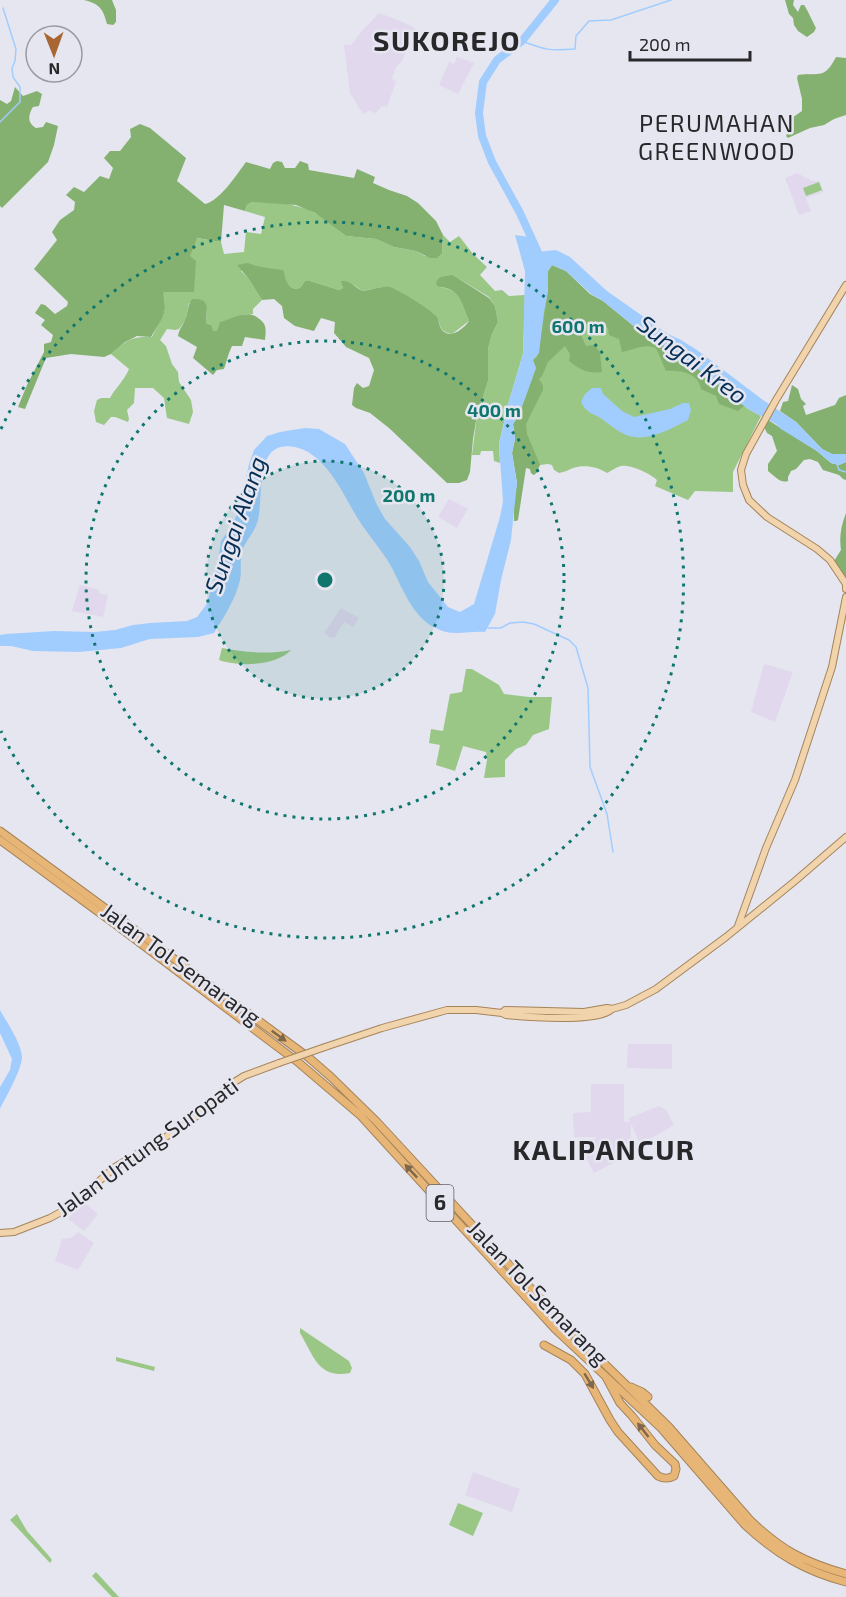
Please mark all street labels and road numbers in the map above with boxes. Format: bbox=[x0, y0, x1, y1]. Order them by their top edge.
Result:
street label: Jalan Tol Semarang bbox=[97, 897, 266, 1030]
street label: Jalan Untung Suropati bbox=[50, 1071, 243, 1221]
road number: 6 bbox=[426, 1185, 454, 1221]
street label: Jalan Tol Semarang bbox=[463, 1215, 614, 1370]

